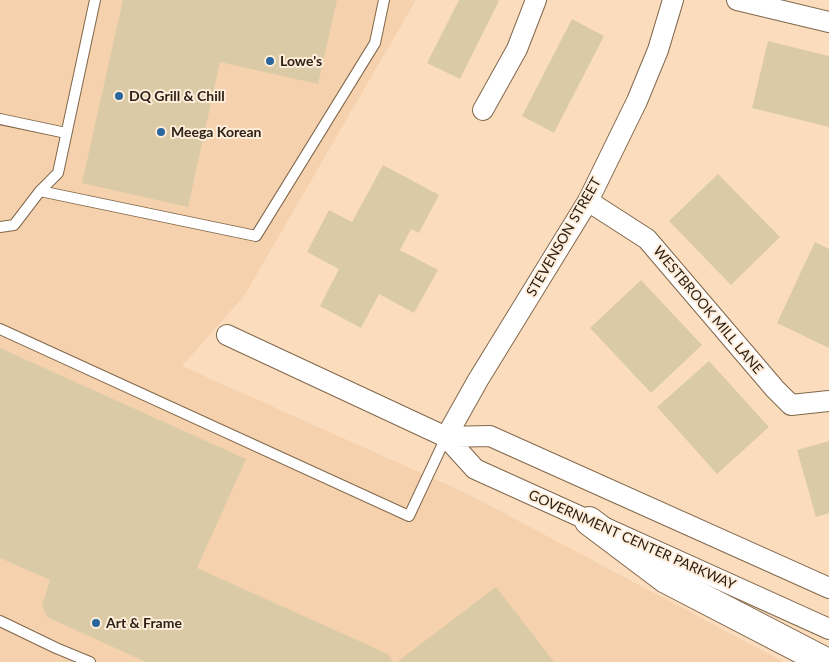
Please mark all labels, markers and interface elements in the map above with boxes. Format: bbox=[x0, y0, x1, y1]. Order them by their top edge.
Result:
place label: Lowe's bbox=[280, 53, 322, 69]
marker: Lowe's bbox=[264, 55, 276, 67]
place label: DQ Grill & Chill bbox=[129, 88, 225, 104]
marker: DQ Grill & Chill bbox=[113, 90, 125, 102]
place label: Meega Korean bbox=[171, 124, 261, 140]
marker: Meega Korean bbox=[155, 126, 167, 138]
street label: STEVENSON STREET bbox=[523, 175, 605, 299]
street label: WESTBROOK MILL LANE bbox=[650, 243, 766, 377]
street label: GOVERNMENT CENTER PARKWAY bbox=[526, 487, 738, 593]
place label: Art & Frame bbox=[106, 615, 182, 631]
marker: Art & Frame bbox=[90, 617, 102, 629]

